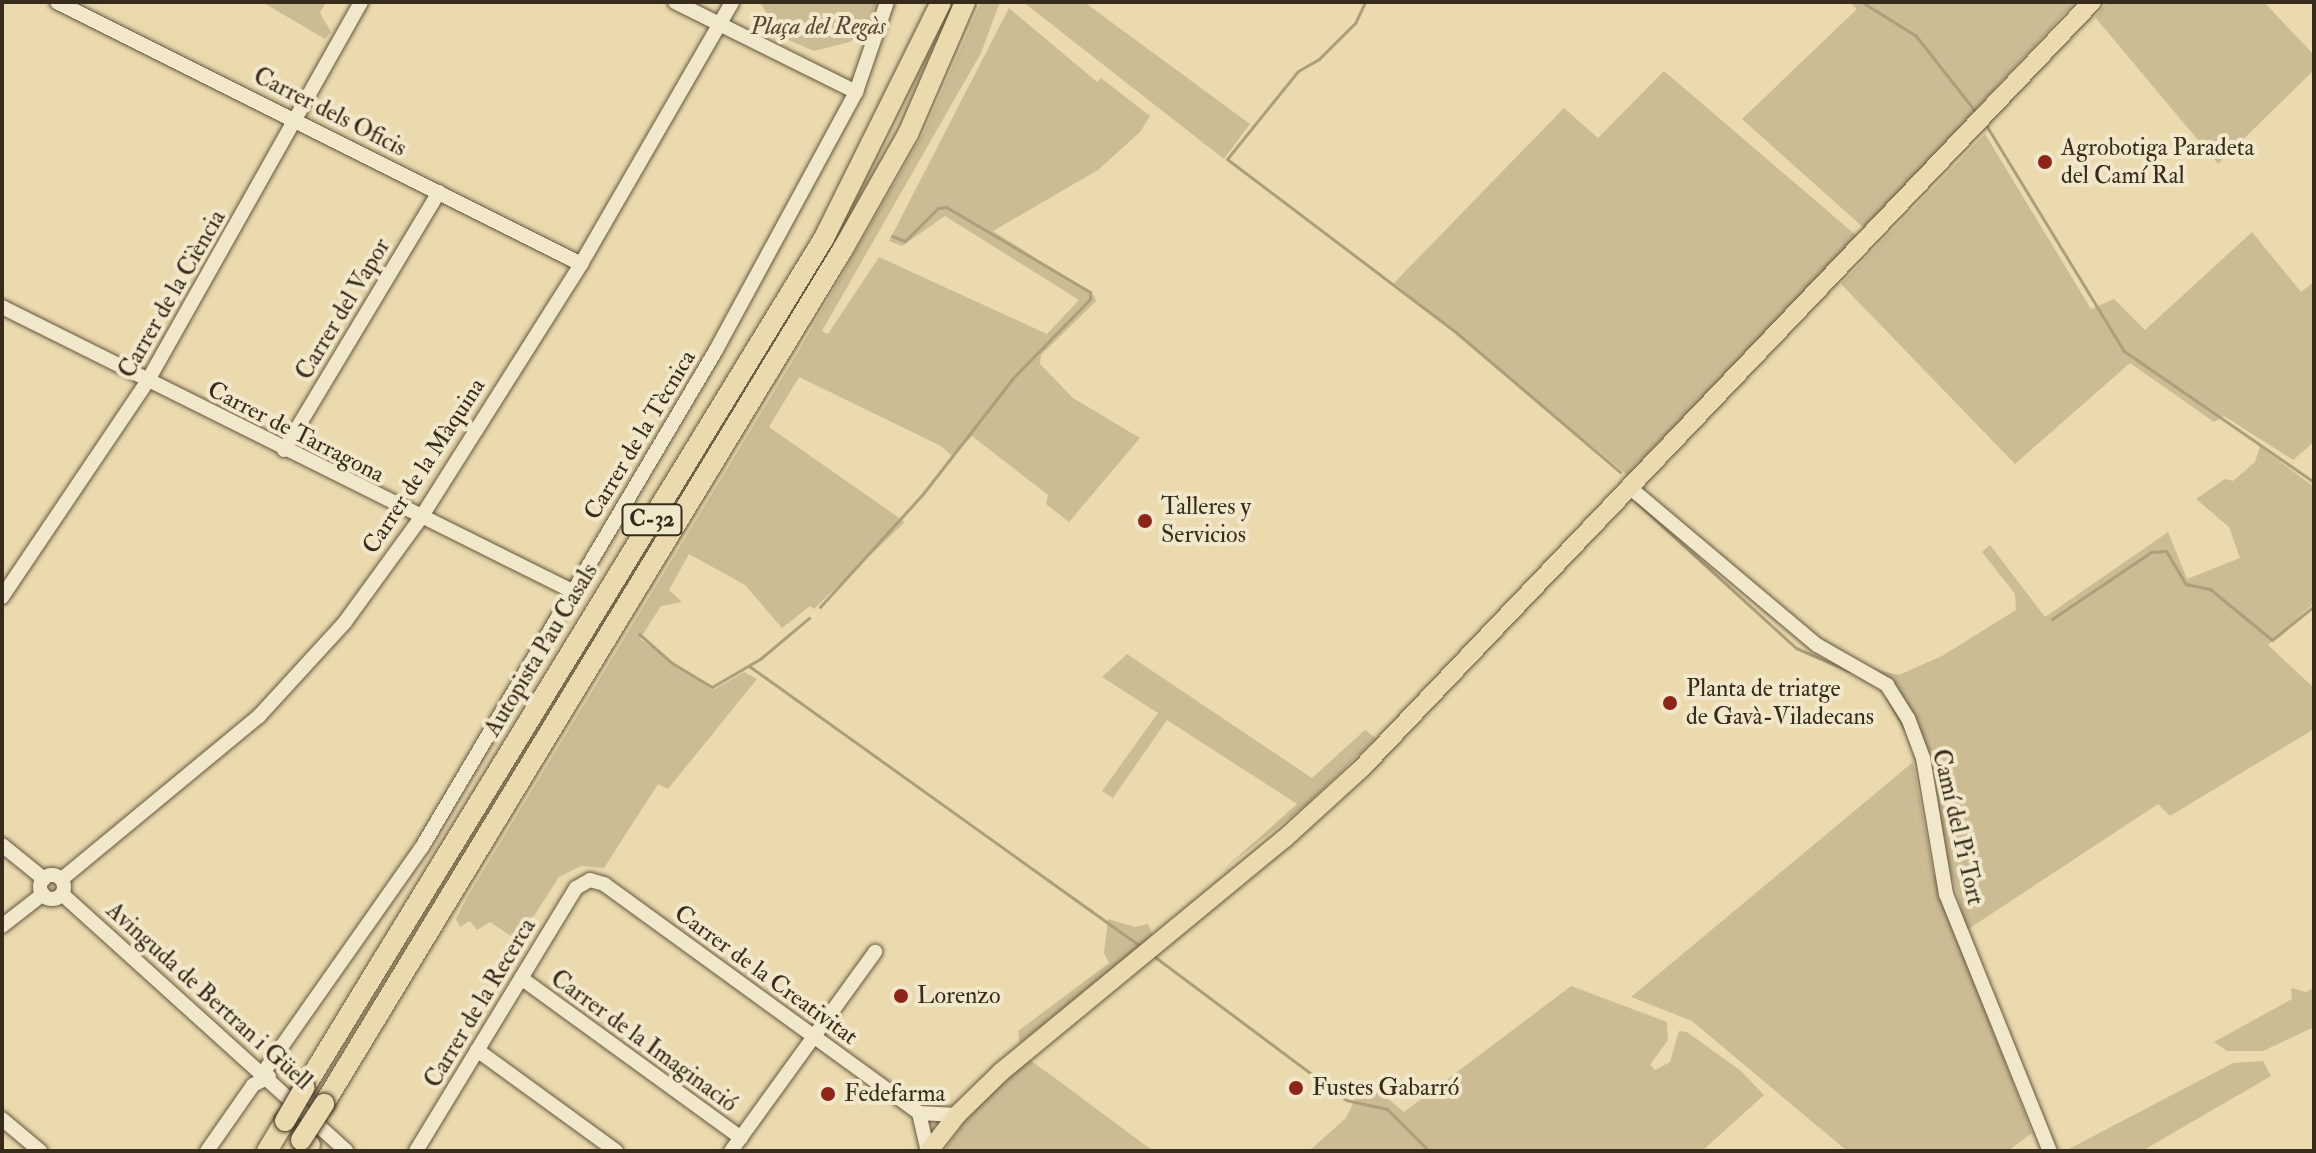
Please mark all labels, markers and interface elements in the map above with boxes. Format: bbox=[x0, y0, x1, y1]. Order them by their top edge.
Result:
park label: Plaça del Regàs bbox=[750, 13, 886, 41]
street label: Carrer dels Oficis bbox=[249, 61, 411, 163]
place label: Agrobotiga Paradeta del Camí Ral bbox=[2061, 134, 2254, 190]
marker: Agrobotiga Paradeta del Camí Ral bbox=[2036, 153, 2054, 171]
street label: Carrer de la Ciència bbox=[112, 205, 232, 383]
street label: Carrer del Vapor bbox=[290, 233, 396, 385]
street label: Carrer de la Tècnica bbox=[578, 345, 702, 525]
street label: Carrer de la Màquina bbox=[356, 373, 492, 559]
street label: Carrer de Tarragona bbox=[203, 375, 389, 489]
place label: Talleres y Servicios bbox=[1161, 493, 1251, 549]
road number: C-32 bbox=[620, 502, 684, 538]
marker: Talleres y Servicios bbox=[1136, 512, 1154, 530]
street label: Autopista Pau Casals bbox=[478, 558, 604, 742]
place label: Planta de triatge de Gavà-Viladecans bbox=[1686, 675, 1874, 731]
marker: Planta de triatge de Gavà-Viladecans bbox=[1661, 694, 1679, 712]
street label: Camí del Pi Tort bbox=[1926, 746, 1990, 908]
street label: Avinguda de Bertran i Güell bbox=[100, 896, 318, 1096]
street label: Carrer de la Creativitat bbox=[669, 899, 863, 1051]
street label: Carrer de la Recerca bbox=[418, 913, 542, 1093]
street label: Carrer de la Imaginació bbox=[545, 964, 743, 1118]
place label: Lorenzo bbox=[917, 982, 1000, 1010]
marker: Lorenzo bbox=[892, 987, 910, 1005]
place label: Fustes Gabarró bbox=[1312, 1074, 1459, 1102]
marker: Fustes Gabarró bbox=[1287, 1079, 1305, 1097]
place label: Fedefarma bbox=[844, 1080, 945, 1108]
marker: Fedefarma bbox=[819, 1085, 837, 1103]

